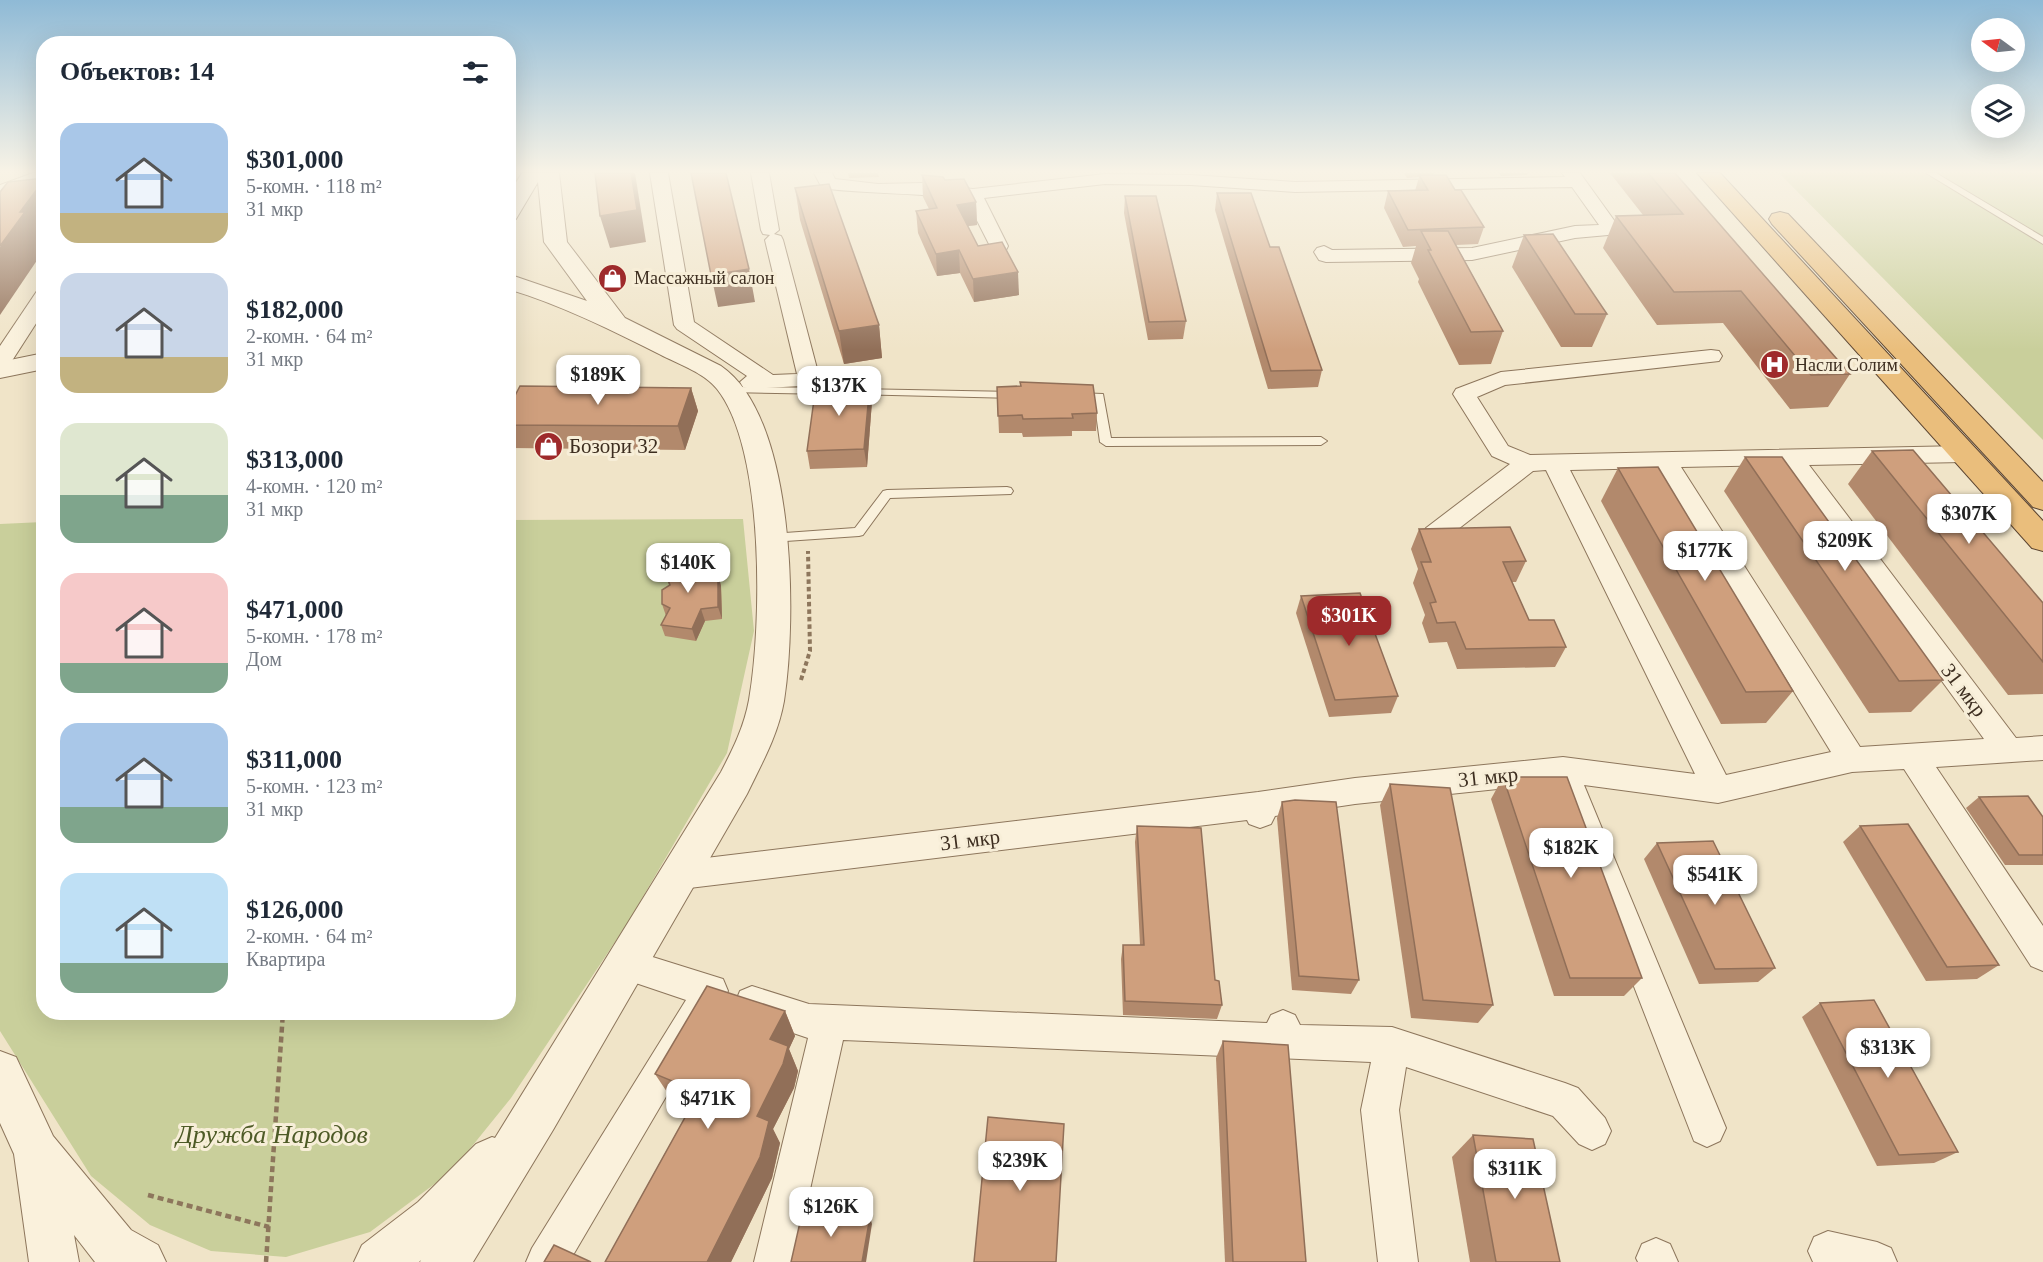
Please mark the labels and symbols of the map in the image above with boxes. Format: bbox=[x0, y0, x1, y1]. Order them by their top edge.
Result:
north arrow bbox=[1971, 18, 2025, 72]
shop icon: Массажный салон bbox=[597, 262, 629, 294]
place label: Массажный салон bbox=[634, 268, 775, 288]
hospital icon: Насли Солим bbox=[1758, 349, 1790, 381]
pin: $189K bbox=[556, 355, 640, 406]
place label: Насли Солим bbox=[1795, 355, 1898, 375]
pin: $137K bbox=[797, 366, 881, 417]
shop icon: Бозори 32 bbox=[532, 430, 564, 462]
place label: Бозори 32 bbox=[569, 434, 658, 458]
pin: $307K bbox=[1927, 494, 2011, 545]
pin: $209K bbox=[1803, 521, 1887, 572]
pin: $177K bbox=[1663, 531, 1747, 582]
pin: $140K bbox=[646, 543, 730, 594]
pin: $301K bbox=[1307, 596, 1391, 647]
street label: 31 мкр bbox=[1936, 659, 1992, 721]
street label: 31 мкр bbox=[1457, 762, 1519, 792]
street label: 31 мкр bbox=[939, 824, 1001, 856]
pin: $182K bbox=[1529, 828, 1613, 879]
pin: $541K bbox=[1673, 855, 1757, 906]
pin: $313K bbox=[1846, 1028, 1930, 1079]
pin: $471K bbox=[666, 1079, 750, 1130]
park label: Дружба Народов bbox=[173, 1120, 368, 1149]
pin: $239K bbox=[978, 1141, 1062, 1192]
pin: $311K bbox=[1473, 1149, 1557, 1200]
pin: $126K bbox=[789, 1187, 873, 1238]

